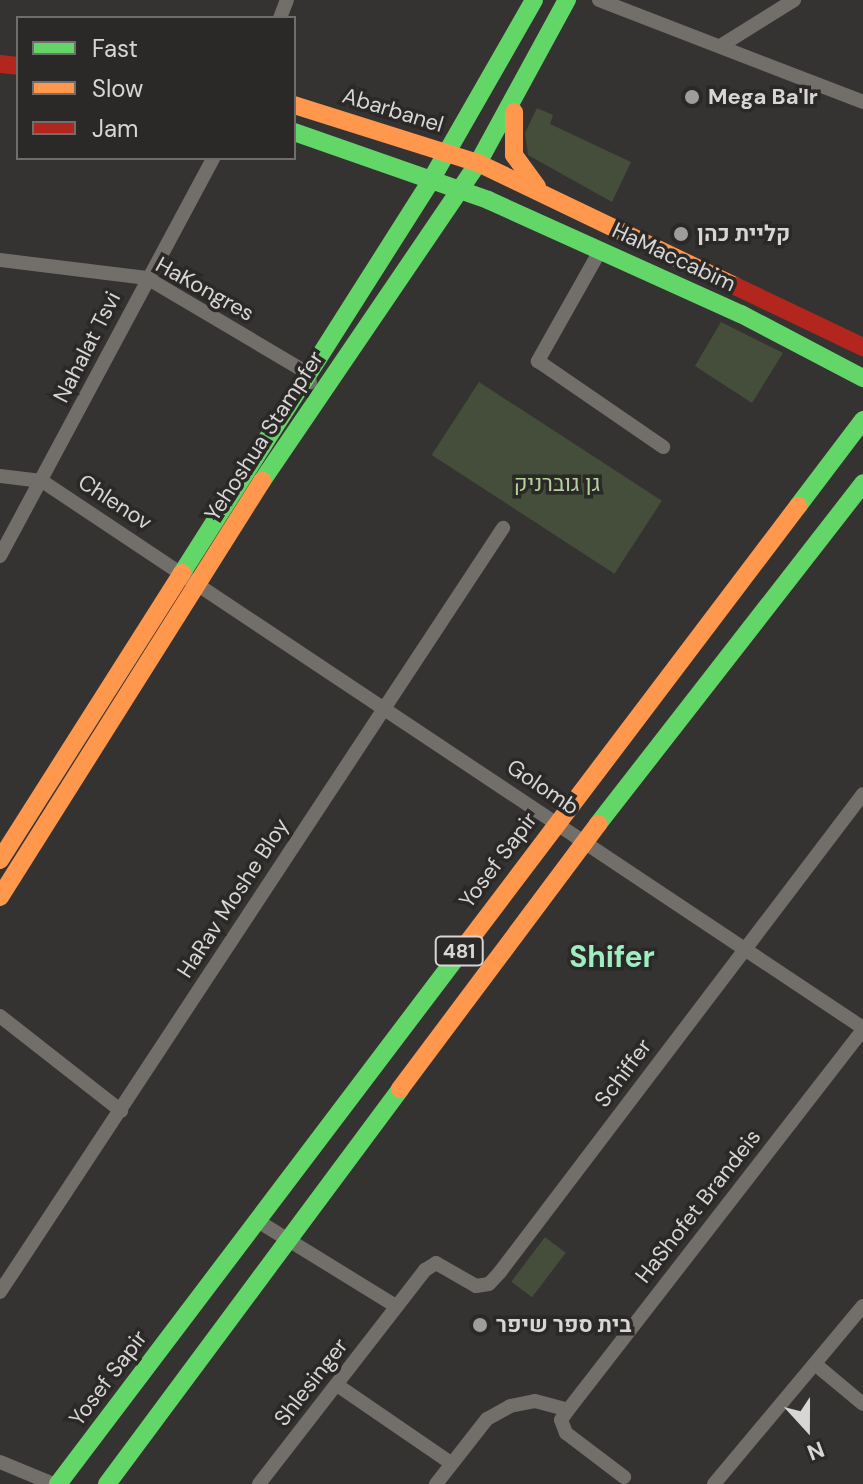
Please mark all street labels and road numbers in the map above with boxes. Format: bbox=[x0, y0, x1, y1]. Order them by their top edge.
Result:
street label: Abarbanel bbox=[339, 82, 447, 138]
street label: HaMaccabim bbox=[608, 217, 740, 297]
street label: HaKongres bbox=[151, 251, 259, 327]
street label: Nahalat Tsvi bbox=[48, 287, 126, 407]
street label: Yehoshua Stampfer bbox=[199, 346, 329, 526]
street label: Chlenov bbox=[73, 468, 157, 536]
street label: Golomb bbox=[502, 753, 584, 821]
street label: Yosef Sapir bbox=[454, 807, 542, 913]
street label: HaRav Moshe Bloy bbox=[172, 813, 294, 983]
road number: 481 bbox=[433, 935, 485, 967]
street label: Schiffer bbox=[589, 1034, 657, 1112]
street label: HaShofet Brandeis bbox=[630, 1124, 766, 1288]
street label: Yosef Sapir bbox=[64, 1325, 152, 1431]
street label: Shlesinger bbox=[269, 1333, 353, 1431]

